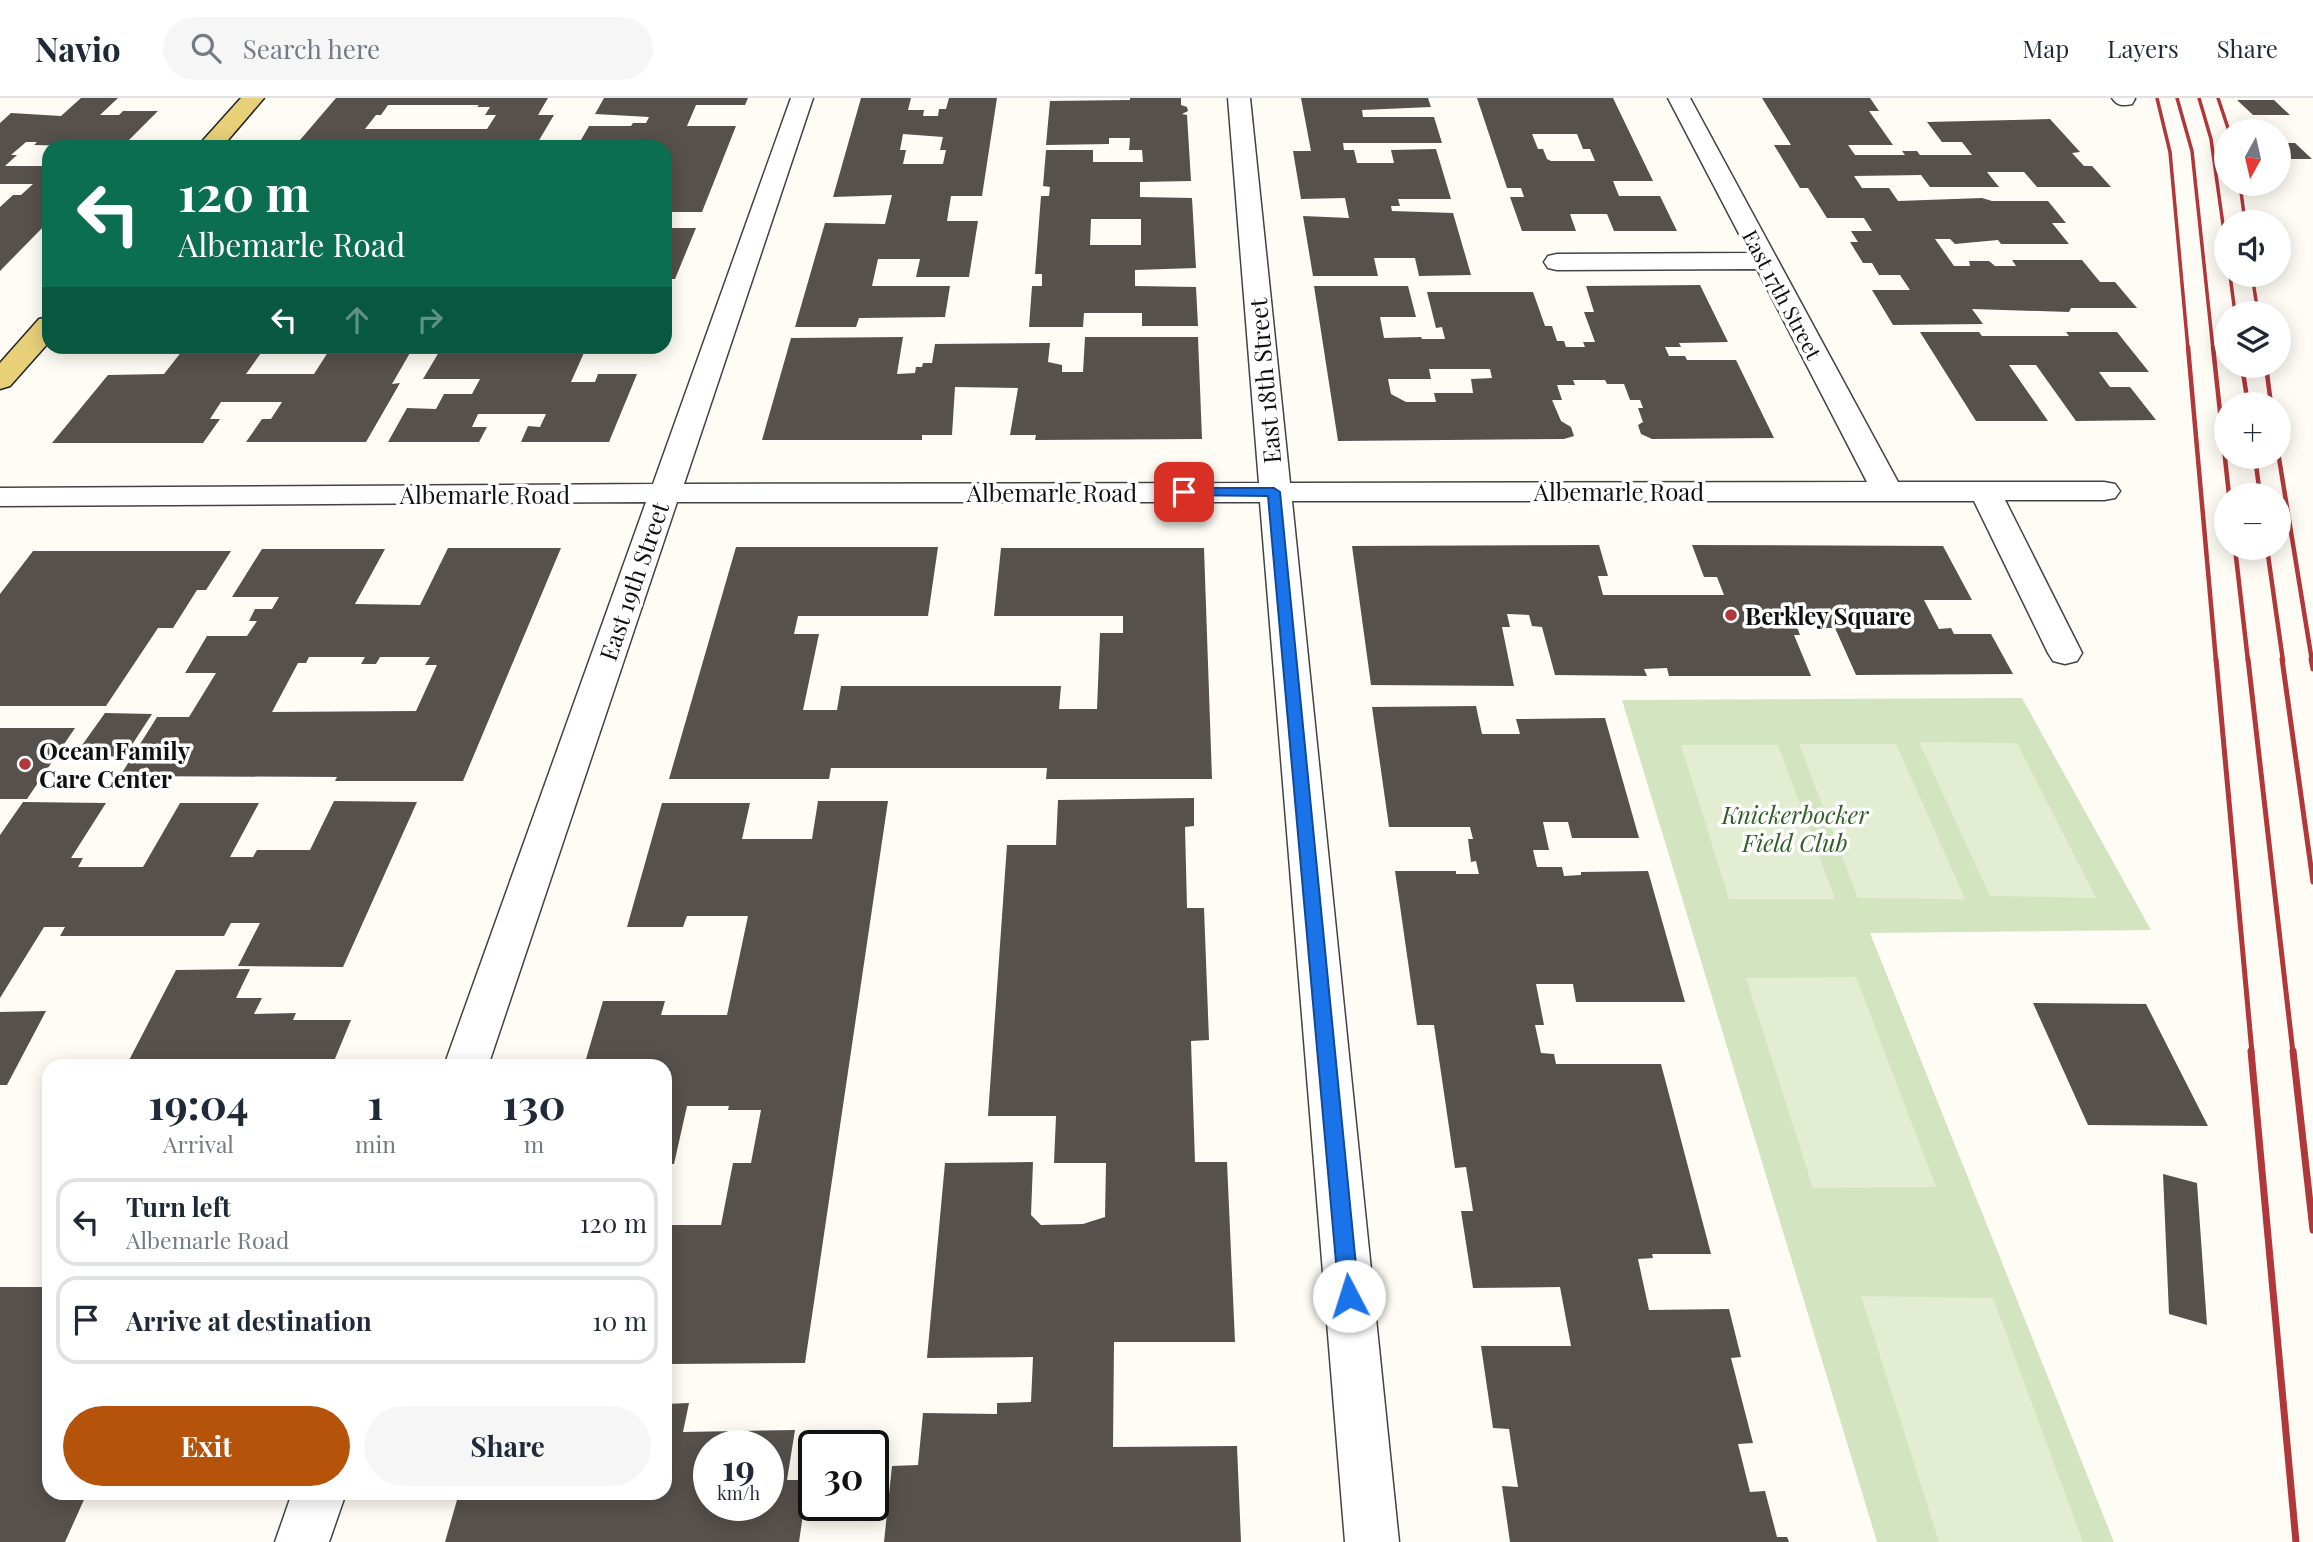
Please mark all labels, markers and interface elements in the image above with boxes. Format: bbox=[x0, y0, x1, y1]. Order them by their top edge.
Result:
search box bbox=[163, 17, 653, 80]
text: Navio bbox=[35, 26, 121, 70]
icon: search bbox=[187, 29, 225, 67]
text: Search here bbox=[243, 31, 380, 66]
text: Map bbox=[2023, 32, 2069, 64]
text: Layers bbox=[2107, 32, 2179, 64]
text: Share bbox=[2217, 32, 2278, 64]
north arrow bbox=[2214, 119, 2291, 196]
map controls bbox=[2214, 119, 2291, 560]
text: 120 m bbox=[178, 159, 310, 224]
icon: left bbox=[63, 168, 154, 259]
button: sound bbox=[2214, 210, 2291, 287]
text: Albemarle Road bbox=[178, 222, 405, 265]
street label: East 17th Street bbox=[1737, 224, 1829, 364]
street label: East 18th Street bbox=[1241, 297, 1287, 465]
icon: left bbox=[265, 301, 303, 339]
icon: ahead bbox=[338, 301, 376, 339]
icon: right bbox=[411, 301, 449, 339]
button: layers bbox=[2214, 301, 2291, 378]
button: + bbox=[2214, 392, 2291, 469]
pin bbox=[1154, 462, 1214, 522]
icon: arrive bbox=[1165, 473, 1203, 511]
street label: Albemarle Road bbox=[1533, 475, 1704, 507]
street label: Albemarle Road bbox=[966, 476, 1137, 508]
street label: Albemarle Road bbox=[399, 478, 570, 510]
button: − bbox=[2214, 483, 2291, 560]
street label: East 19th Street bbox=[591, 497, 675, 664]
place label: Berkley Square bbox=[1745, 599, 1912, 631]
marker: Berkley Square bbox=[1723, 607, 1739, 623]
place label: Ocean Family Care Center bbox=[39, 734, 191, 794]
marker: Ocean Family Care Center bbox=[17, 756, 33, 772]
park label: Knickerbocker Field Club bbox=[1721, 798, 1869, 858]
text: 19:04 bbox=[148, 1075, 249, 1131]
text: 1 bbox=[367, 1075, 384, 1131]
text: 130 bbox=[502, 1075, 566, 1131]
text: Arrival bbox=[163, 1128, 234, 1159]
text: min bbox=[355, 1128, 396, 1159]
text: m bbox=[524, 1128, 544, 1159]
text: Turn left bbox=[126, 1189, 231, 1224]
icon: left bbox=[67, 1203, 105, 1241]
text: 120 m bbox=[580, 1205, 647, 1240]
text: Albemarle Road bbox=[126, 1224, 289, 1255]
position arrow bbox=[1312, 1259, 1386, 1333]
icon: arrive bbox=[67, 1301, 105, 1339]
text: Arrive at destination bbox=[126, 1303, 372, 1338]
text: 10 m bbox=[592, 1303, 647, 1338]
button: Exit bbox=[63, 1406, 350, 1486]
button: Share bbox=[364, 1406, 651, 1486]
speed limit sign: 30 bbox=[798, 1430, 889, 1521]
text: 19 bbox=[722, 1443, 755, 1490]
text: km/h bbox=[717, 1481, 760, 1505]

